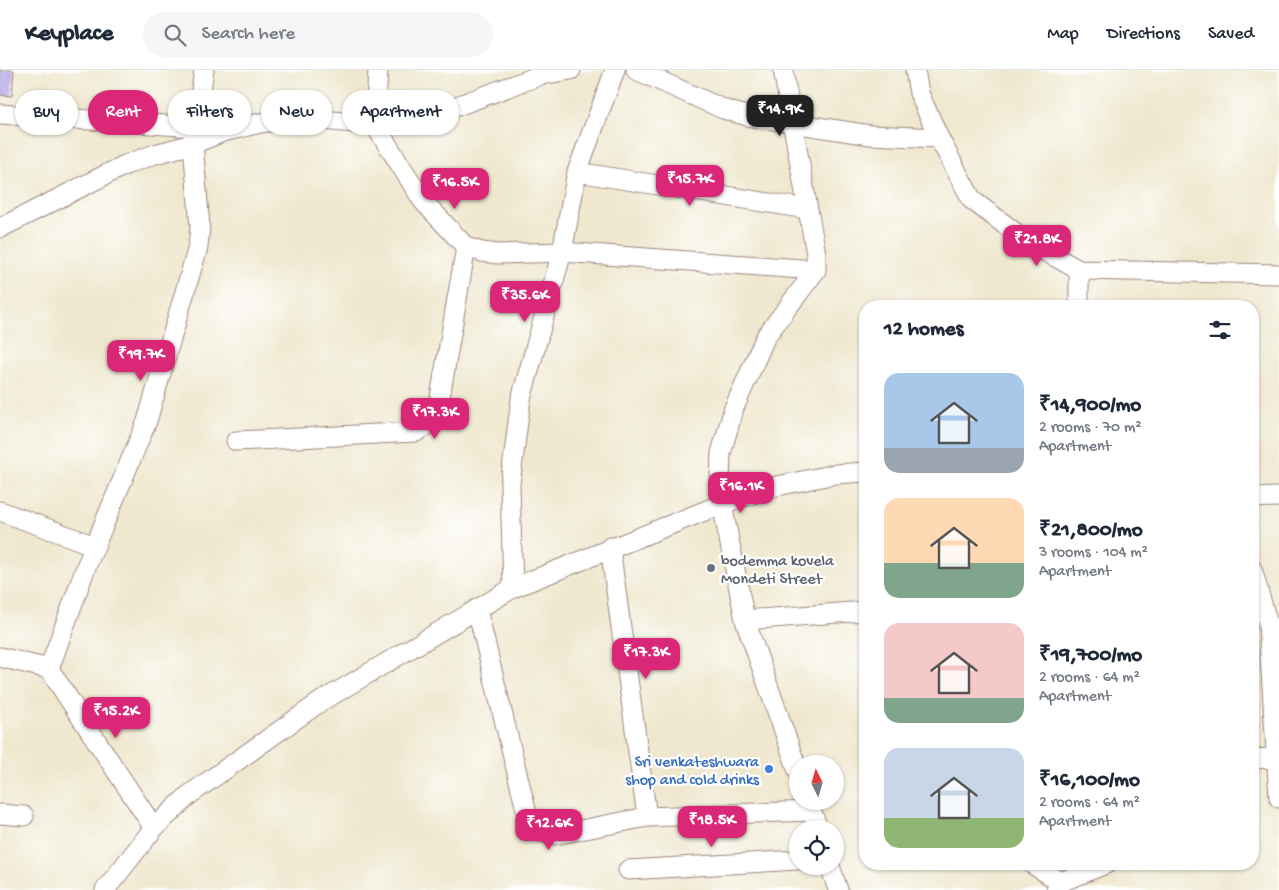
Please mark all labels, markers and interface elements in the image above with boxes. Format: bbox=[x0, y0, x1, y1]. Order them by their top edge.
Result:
search box bbox=[143, 12, 493, 57]
text: Keyplace bbox=[25, 20, 113, 49]
icon: search bbox=[161, 21, 189, 49]
text: Search here bbox=[201, 23, 295, 46]
text: Map bbox=[1047, 24, 1079, 45]
text: Directions bbox=[1107, 24, 1180, 45]
text: Saved bbox=[1208, 24, 1254, 45]
chip: Buy bbox=[15, 90, 78, 135]
chip: Rent bbox=[88, 90, 158, 135]
chip: Filters bbox=[168, 90, 251, 135]
chip: New bbox=[261, 90, 332, 135]
chip: Apartment bbox=[342, 90, 459, 135]
pin: ₹14.9K bbox=[739, 94, 821, 137]
text: ₹14.9K bbox=[757, 101, 803, 120]
pin: ₹15.7K bbox=[649, 164, 731, 207]
pin: ₹16.5K bbox=[414, 168, 496, 210]
text: ₹15.7K bbox=[667, 171, 713, 190]
text: ₹16.5K bbox=[432, 174, 478, 193]
pin: ₹21.8K bbox=[996, 224, 1078, 267]
text: ₹21.8K bbox=[1014, 231, 1060, 250]
pin: ₹35.6K bbox=[484, 280, 566, 323]
text: ₹35.6K bbox=[501, 287, 549, 306]
icon: filters bbox=[1206, 316, 1234, 344]
text: 12 homes bbox=[884, 318, 963, 343]
pin: ₹19.7K bbox=[100, 340, 182, 382]
text: ₹19.7K bbox=[118, 346, 164, 365]
icon: home bbox=[924, 393, 984, 453]
text: ₹14,900/mo bbox=[1039, 394, 1141, 419]
pin: ₹17.3K bbox=[394, 398, 476, 440]
text: ₹17.3K bbox=[412, 404, 458, 423]
text: 2 rooms · 70 m² bbox=[1039, 419, 1142, 438]
text: Apartment bbox=[1039, 438, 1111, 457]
pin: ₹16.1K bbox=[700, 472, 782, 514]
text: ₹16.1K bbox=[719, 478, 763, 497]
icon: home bbox=[924, 518, 984, 578]
text: ₹21,800/mo bbox=[1039, 519, 1143, 544]
text: 3 rooms · 104 m² bbox=[1039, 544, 1148, 563]
place label: bodemma kovela Mondeti Street bbox=[721, 553, 835, 590]
marker: bodemma kovela Mondeti Street bbox=[705, 562, 717, 574]
text: Apartment bbox=[1039, 563, 1111, 582]
pin: ₹17.3K bbox=[605, 638, 687, 680]
icon: home bbox=[924, 643, 984, 703]
text: ₹17.3K bbox=[623, 644, 669, 663]
text: ₹19,700/mo bbox=[1039, 644, 1142, 669]
text: 2 rooms · 64 m² bbox=[1039, 669, 1140, 688]
text: Apartment bbox=[1039, 688, 1111, 707]
pin: ₹15.2K bbox=[75, 696, 157, 739]
text: ₹15.2K bbox=[93, 703, 139, 722]
place label: Sri venkateshwara shop and cold drinks bbox=[625, 754, 760, 791]
north arrow bbox=[789, 755, 844, 810]
map controls bbox=[789, 755, 844, 875]
marker: Sri venkateshwara shop and cold drinks bbox=[763, 763, 775, 775]
icon: home bbox=[924, 768, 984, 828]
text: ₹16,100/mo bbox=[1039, 769, 1140, 794]
text: 2 rooms · 64 m² bbox=[1039, 794, 1140, 813]
pin: ₹18.5K bbox=[671, 806, 753, 848]
pin: ₹12.6K bbox=[508, 808, 590, 851]
text: ₹18.5K bbox=[689, 812, 735, 831]
text: Apartment bbox=[1039, 813, 1111, 832]
text: ₹12.6K bbox=[526, 815, 572, 834]
button: locate bbox=[789, 820, 844, 875]

